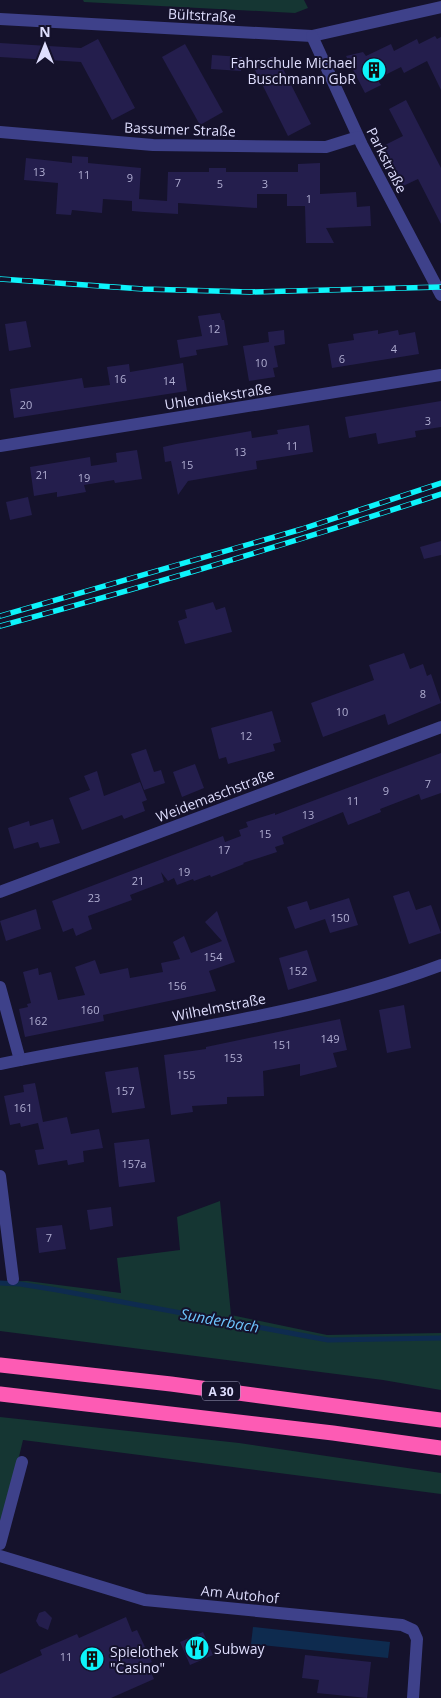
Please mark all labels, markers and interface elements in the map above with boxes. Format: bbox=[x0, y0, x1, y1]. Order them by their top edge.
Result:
street label: Bültstraße bbox=[168, 4, 237, 26]
north arrow bbox=[20, 20, 70, 70]
text: N bbox=[39, 22, 51, 41]
place label: Fahrschule Michael Buschmann GbR bbox=[231, 53, 356, 88]
building icon: Fahrschule Michael Buschmann GbR bbox=[361, 57, 387, 83]
street label: Bassumer Straße bbox=[124, 118, 236, 140]
street label: Parkstraße bbox=[362, 124, 412, 196]
house number: 13 bbox=[33, 164, 45, 179]
house number: 11 bbox=[78, 167, 90, 182]
house number: 9 bbox=[127, 170, 133, 185]
house number: 7 bbox=[175, 175, 181, 190]
house number: 5 bbox=[217, 176, 223, 191]
house number: 3 bbox=[262, 176, 268, 191]
house number: 1 bbox=[306, 191, 312, 206]
house number: 12 bbox=[208, 321, 220, 336]
house number: 4 bbox=[391, 341, 398, 356]
house number: 6 bbox=[339, 351, 345, 366]
house number: 10 bbox=[255, 355, 267, 370]
house number: 16 bbox=[114, 371, 126, 386]
house number: 14 bbox=[163, 373, 176, 388]
street label: Uhlendiekstraße bbox=[163, 378, 273, 414]
house number: 20 bbox=[20, 397, 32, 412]
house number: 3 bbox=[425, 413, 431, 428]
house number: 11 bbox=[286, 438, 298, 453]
house number: 13 bbox=[234, 444, 246, 459]
house number: 15 bbox=[181, 457, 193, 472]
house number: 21 bbox=[36, 467, 48, 482]
house number: 19 bbox=[78, 470, 90, 485]
house number: 8 bbox=[420, 686, 426, 701]
house number: 10 bbox=[336, 704, 348, 719]
house number: 12 bbox=[240, 728, 252, 743]
street label: Weidemaschstraße bbox=[153, 764, 277, 826]
house number: 7 bbox=[425, 776, 431, 791]
house number: 9 bbox=[383, 783, 389, 798]
house number: 11 bbox=[347, 793, 359, 808]
house number: 13 bbox=[302, 807, 314, 822]
house number: 15 bbox=[259, 826, 271, 841]
house number: 17 bbox=[218, 842, 230, 857]
house number: 19 bbox=[178, 864, 190, 879]
house number: 21 bbox=[132, 873, 144, 888]
house number: 23 bbox=[88, 890, 100, 905]
house number: 150 bbox=[331, 910, 349, 925]
house number: 154 bbox=[204, 949, 223, 964]
house number: 152 bbox=[289, 963, 307, 978]
house number: 156 bbox=[168, 978, 186, 993]
street label: Wilhelmstraße bbox=[171, 989, 267, 1025]
house number: 160 bbox=[81, 1002, 99, 1017]
house number: 162 bbox=[29, 1013, 47, 1028]
house number: 149 bbox=[321, 1031, 339, 1046]
house number: 151 bbox=[273, 1037, 291, 1052]
house number: 153 bbox=[224, 1050, 242, 1065]
house number: 155 bbox=[177, 1067, 195, 1082]
house number: 157 bbox=[116, 1083, 134, 1098]
house number: 161 bbox=[14, 1100, 32, 1115]
house number: 157a bbox=[122, 1156, 146, 1171]
house number: 7 bbox=[46, 1230, 52, 1245]
water label: Sunderbach bbox=[179, 1303, 261, 1337]
road number: A 30 bbox=[202, 1382, 240, 1400]
street label: Am Autohof bbox=[200, 1580, 281, 1608]
restaurant icon: Subway bbox=[184, 1635, 210, 1661]
place label: Subway bbox=[214, 1639, 265, 1658]
place label: Spielothek "Casino" bbox=[110, 1642, 179, 1677]
building icon: Spielothek "Casino" bbox=[79, 1646, 105, 1672]
house number: 11 bbox=[60, 1649, 72, 1664]

